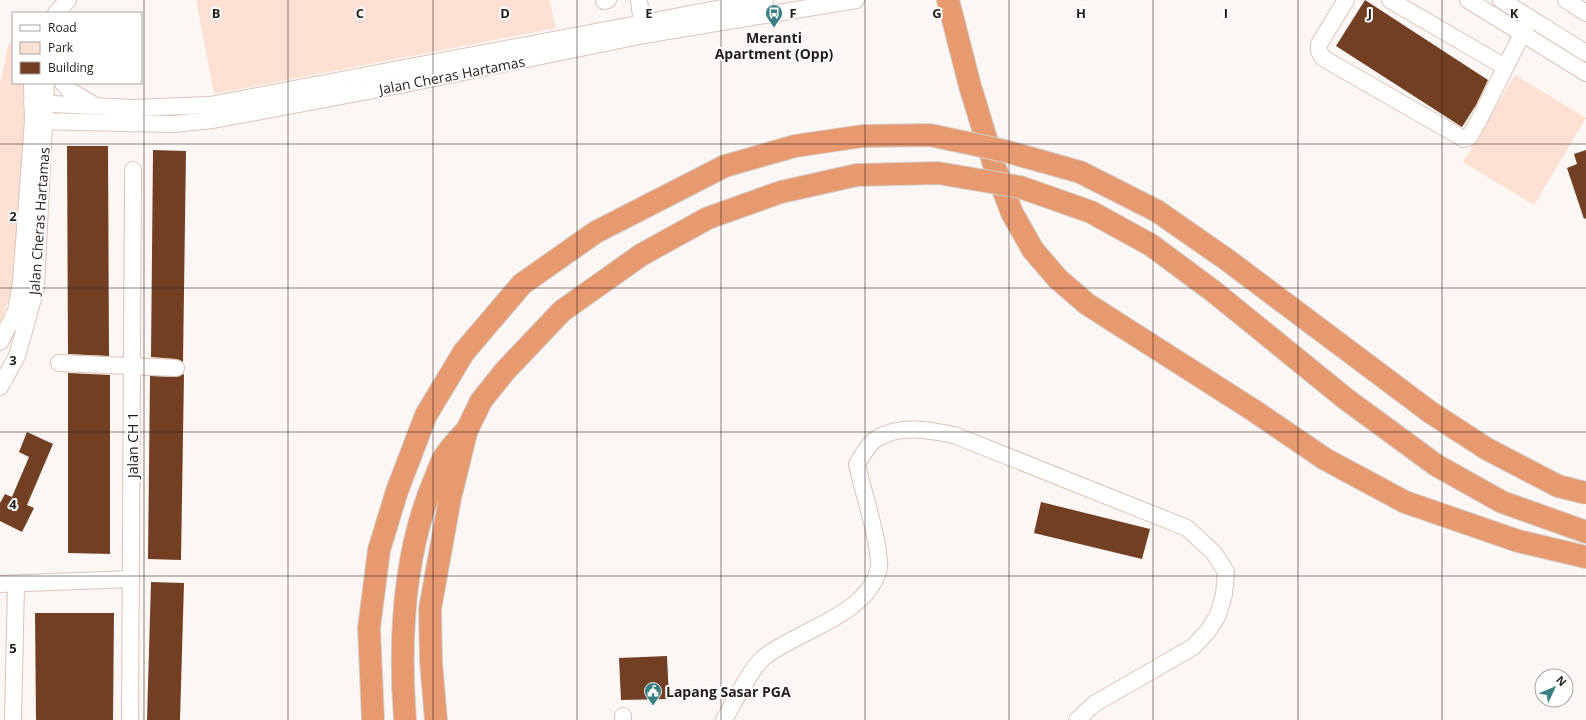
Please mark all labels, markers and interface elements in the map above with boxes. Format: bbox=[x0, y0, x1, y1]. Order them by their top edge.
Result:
bus stop icon: Meranti Apartment (Opp) bbox=[764, 3, 784, 28]
text: B bbox=[212, 4, 221, 22]
text: C bbox=[356, 4, 364, 22]
text: D bbox=[500, 4, 510, 22]
text: E bbox=[645, 4, 653, 22]
text: F bbox=[789, 4, 797, 22]
text: G bbox=[932, 4, 942, 22]
text: H bbox=[1076, 4, 1086, 22]
text: I bbox=[1224, 4, 1228, 22]
text: J bbox=[1367, 4, 1372, 22]
text: K bbox=[1510, 4, 1519, 22]
legend bbox=[12, 12, 142, 84]
text: Road bbox=[48, 19, 77, 36]
place label: Meranti Apartment (Opp) bbox=[715, 28, 834, 63]
text: Park bbox=[48, 39, 74, 56]
street label: Jalan Cheras Hartamas bbox=[376, 51, 527, 99]
text: Building bbox=[48, 59, 94, 76]
street label: Jalan Cheras Hartamas bbox=[24, 146, 54, 298]
text: 2 bbox=[9, 207, 17, 225]
text: 3 bbox=[9, 351, 17, 369]
street label: Jalan CH 1 bbox=[123, 412, 142, 480]
text: 4 bbox=[9, 495, 17, 513]
text: 5 bbox=[9, 639, 17, 657]
north arrow bbox=[1534, 668, 1574, 708]
text: N bbox=[1553, 672, 1570, 689]
public building icon: Lapang Sasar PGA bbox=[643, 681, 663, 706]
place label: Lapang Sasar PGA bbox=[666, 682, 791, 701]

